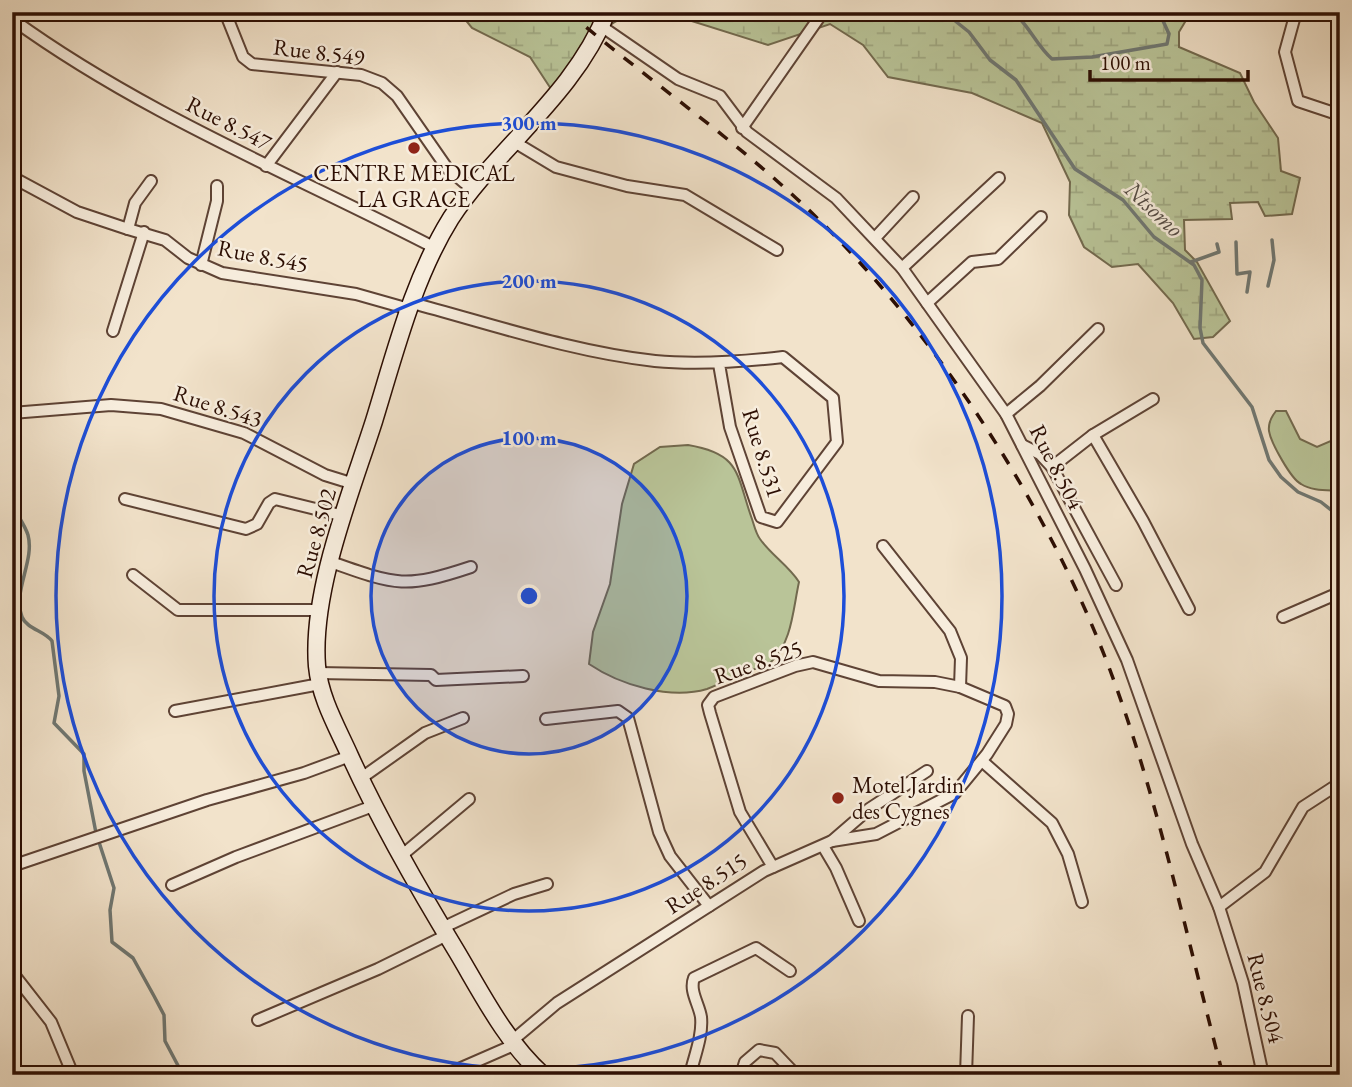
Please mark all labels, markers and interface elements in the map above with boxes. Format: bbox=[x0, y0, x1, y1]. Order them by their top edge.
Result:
street label: Rue 8.549 bbox=[272, 32, 366, 72]
scale bar bbox=[1090, 38, 1247, 82]
text: 100 m bbox=[1100, 49, 1151, 76]
street label: Rue 8.547 bbox=[181, 89, 277, 158]
text: 300 m bbox=[501, 109, 557, 136]
marker: CENTRE MEDICAL LA GRACE bbox=[406, 140, 422, 156]
place label: CENTRE MEDICAL LA GRACE bbox=[313, 158, 515, 214]
water label: Ntsomo bbox=[1118, 173, 1190, 244]
street label: Rue 8.545 bbox=[215, 233, 311, 279]
text: 200 m bbox=[501, 267, 557, 294]
street label: Rue 8.543 bbox=[170, 378, 266, 434]
street label: Rue 8.531 bbox=[735, 405, 791, 501]
street label: Rue 8.504 bbox=[1023, 419, 1092, 515]
text: 100 m bbox=[501, 424, 557, 451]
street label: Rue 8.502 bbox=[289, 485, 343, 581]
centre of rings bbox=[517, 584, 541, 608]
street label: Rue 8.525 bbox=[710, 633, 806, 691]
place label: Motel Jardin des Cygnes bbox=[852, 770, 964, 826]
marker: Motel Jardin des Cygnes bbox=[830, 790, 846, 806]
street label: Rue 8.515 bbox=[659, 845, 753, 921]
street label: Rue 8.504 bbox=[1240, 950, 1292, 1047]

